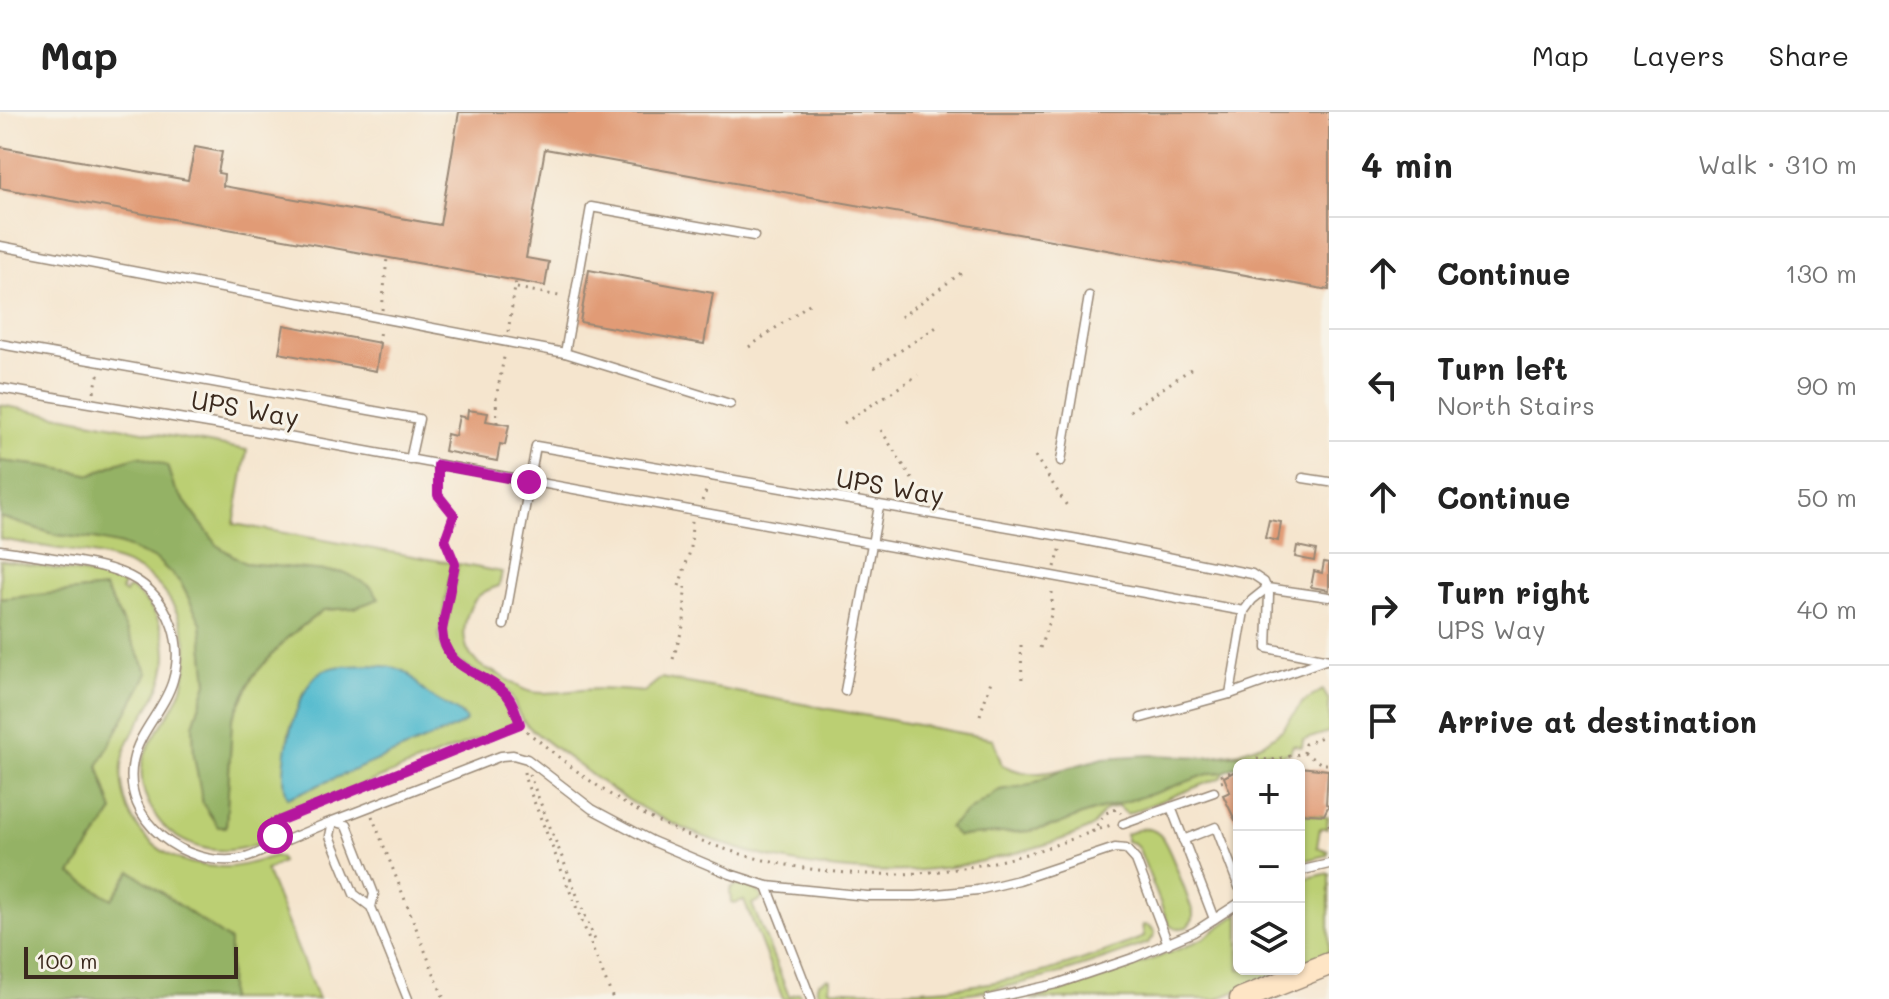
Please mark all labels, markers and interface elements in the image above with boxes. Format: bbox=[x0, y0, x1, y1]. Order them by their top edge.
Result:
text: Map bbox=[40, 30, 118, 80]
text: Map bbox=[1532, 37, 1589, 73]
text: Layers bbox=[1633, 37, 1725, 73]
text: Share bbox=[1769, 37, 1849, 73]
text: 4 min bbox=[1361, 142, 1453, 187]
text: Walk · 310 m bbox=[1698, 147, 1857, 181]
icon: ahead bbox=[1361, 251, 1405, 295]
text: Continue bbox=[1437, 253, 1570, 293]
text: 130 m bbox=[1785, 256, 1857, 290]
text: Turn left bbox=[1437, 348, 1568, 388]
icon: left bbox=[1361, 363, 1405, 407]
text: 90 m bbox=[1797, 368, 1857, 402]
street label: UPS Way bbox=[189, 382, 302, 434]
text: North Stairs bbox=[1437, 388, 1595, 422]
street label: UPS Way bbox=[834, 460, 947, 512]
route end bbox=[511, 464, 547, 500]
icon: ahead bbox=[1361, 475, 1405, 519]
text: Continue bbox=[1437, 477, 1570, 517]
text: 50 m bbox=[1797, 480, 1857, 514]
text: Turn right bbox=[1437, 572, 1590, 612]
icon: right bbox=[1361, 587, 1405, 631]
text: 40 m bbox=[1797, 592, 1857, 626]
text: UPS Way bbox=[1437, 612, 1546, 646]
icon: arrive bbox=[1361, 699, 1405, 743]
text: Arrive at destination bbox=[1437, 701, 1757, 741]
map controls bbox=[1233, 759, 1305, 975]
button: + bbox=[1233, 759, 1305, 831]
route start bbox=[257, 818, 293, 854]
button: − bbox=[1233, 831, 1305, 903]
button: layers bbox=[1233, 903, 1305, 975]
scale bar bbox=[24, 943, 238, 979]
text: 100 m bbox=[36, 946, 98, 975]

